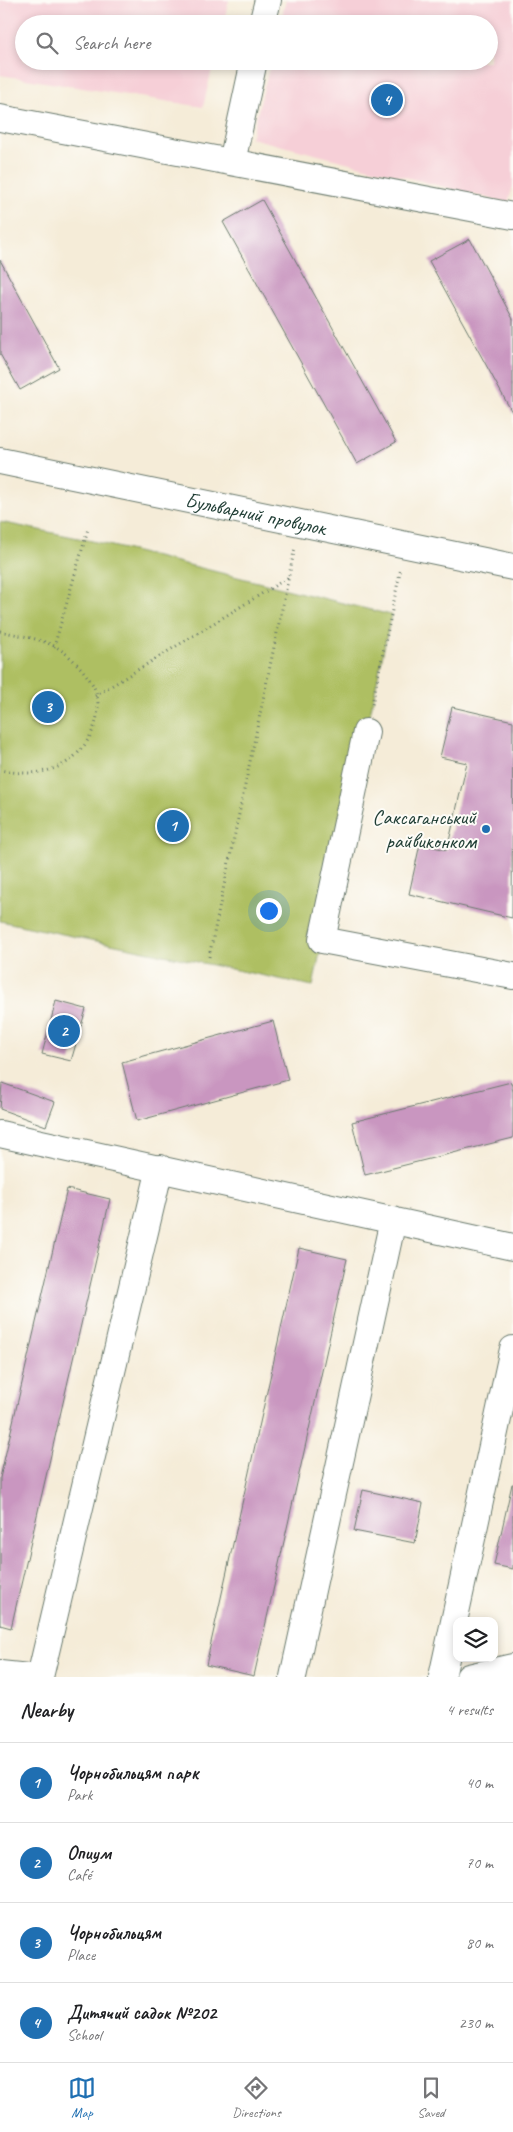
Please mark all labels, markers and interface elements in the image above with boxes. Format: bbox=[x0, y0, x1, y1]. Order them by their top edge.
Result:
search box bbox=[15, 15, 498, 70]
icon: search bbox=[33, 29, 61, 57]
text: Search here bbox=[73, 31, 150, 55]
pin: 4 bbox=[371, 81, 403, 119]
street label: Бульварний провулок bbox=[183, 487, 330, 541]
pin: 3 bbox=[32, 688, 64, 726]
place label: Саксаганський райвиконком bbox=[372, 804, 478, 854]
pin: 1 bbox=[157, 807, 189, 845]
marker: Саксаганський райвиконком bbox=[480, 823, 492, 835]
your location bbox=[256, 898, 282, 924]
pin: 2 bbox=[48, 1012, 80, 1050]
map controls bbox=[453, 1617, 498, 1662]
button: layers bbox=[453, 1617, 498, 1662]
text: Nearby bbox=[20, 1697, 73, 1723]
text: 4 results bbox=[446, 1700, 493, 1720]
text: Чорнобильцям парк bbox=[67, 1761, 198, 1785]
text: 1 bbox=[32, 1773, 40, 1793]
text: 40 m bbox=[466, 1773, 493, 1793]
text: Park bbox=[67, 1785, 92, 1805]
text: Опиум bbox=[67, 1841, 111, 1865]
text: 2 bbox=[32, 1853, 40, 1873]
text: 70 m bbox=[466, 1853, 493, 1873]
text: Café bbox=[67, 1865, 91, 1885]
text: Чорнобильцям bbox=[67, 1921, 161, 1945]
text: 3 bbox=[32, 1933, 40, 1953]
text: 80 m bbox=[466, 1933, 493, 1953]
text: Place bbox=[67, 1945, 95, 1965]
text: Дитячий садок №202 bbox=[67, 2001, 216, 2025]
text: 4 bbox=[32, 2013, 40, 2033]
text: 230 m bbox=[459, 2013, 493, 2033]
text: School bbox=[67, 2025, 101, 2045]
tab: Map bbox=[68, 2074, 96, 2121]
tab: Directions bbox=[232, 2074, 281, 2121]
tab: Saved bbox=[417, 2074, 445, 2121]

